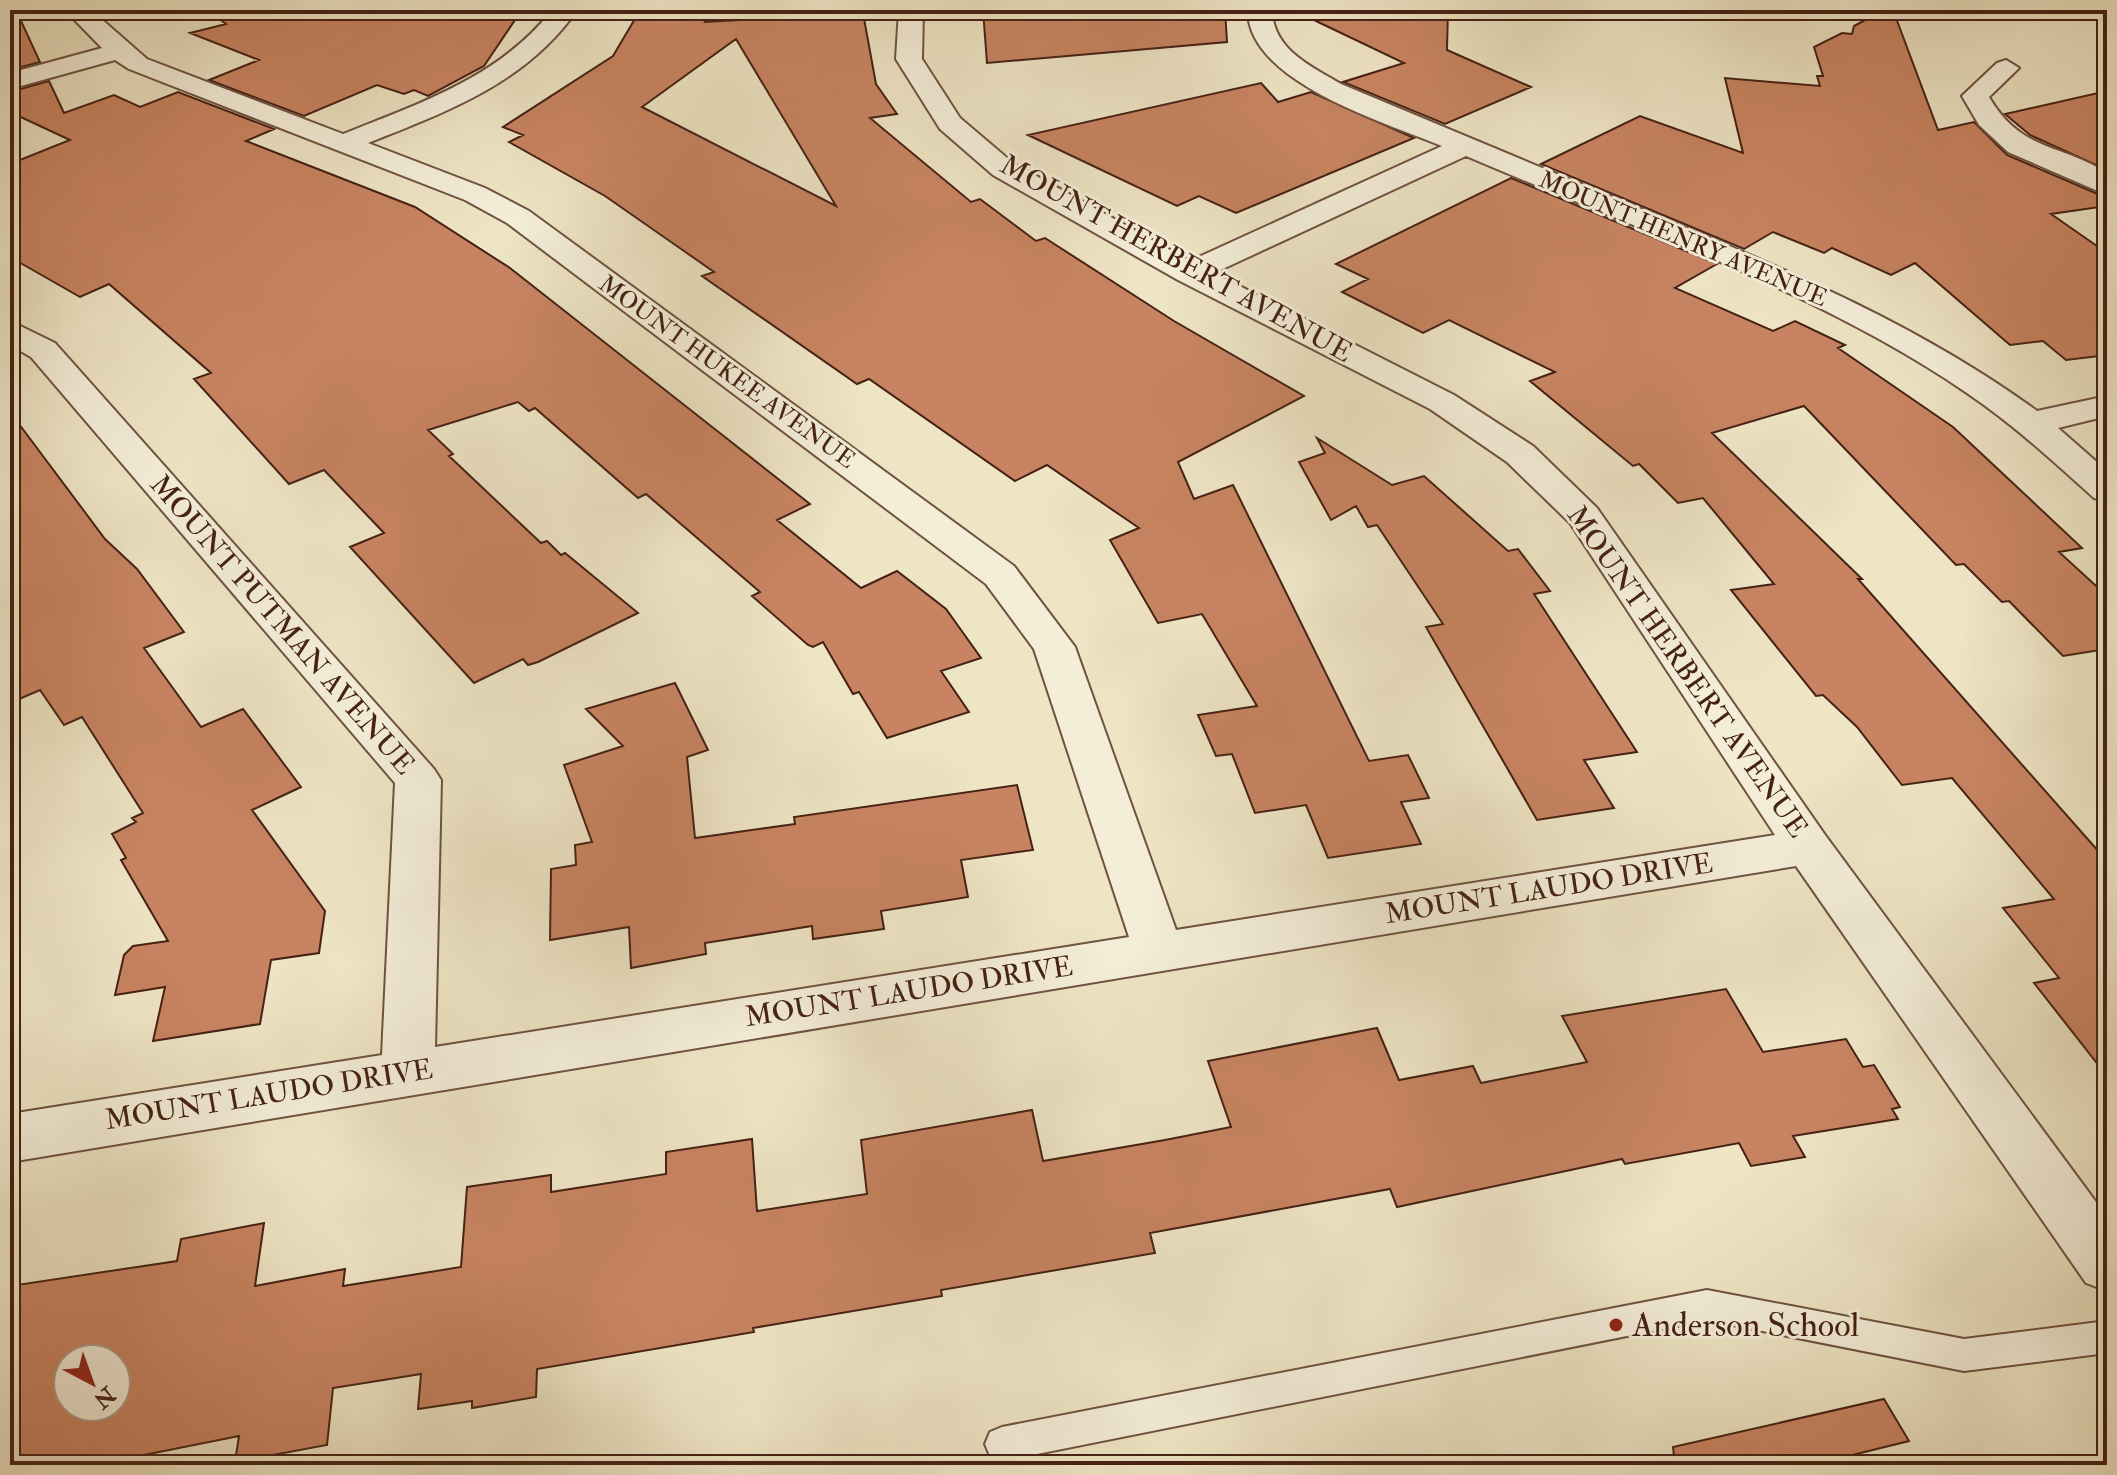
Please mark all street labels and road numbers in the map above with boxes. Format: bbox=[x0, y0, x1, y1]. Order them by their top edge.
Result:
street label: MOUNT HERBERT AVENUE bbox=[994, 147, 1358, 371]
street label: MOUNT HENRY AVENUE bbox=[1534, 164, 1832, 314]
street label: MOUNT HUKEE AVENUE bbox=[592, 268, 862, 476]
street label: MOUNT PUTMAN AVENUE bbox=[142, 468, 422, 782]
street label: MOUNT HERBERT AVENUE bbox=[1559, 499, 1815, 845]
street label: MOUNT LAUDO DRIVE bbox=[1383, 846, 1715, 932]
street label: MOUNT LAUDO DRIVE bbox=[743, 949, 1075, 1035]
street label: MOUNT LAUDO DRIVE bbox=[103, 1052, 435, 1138]

